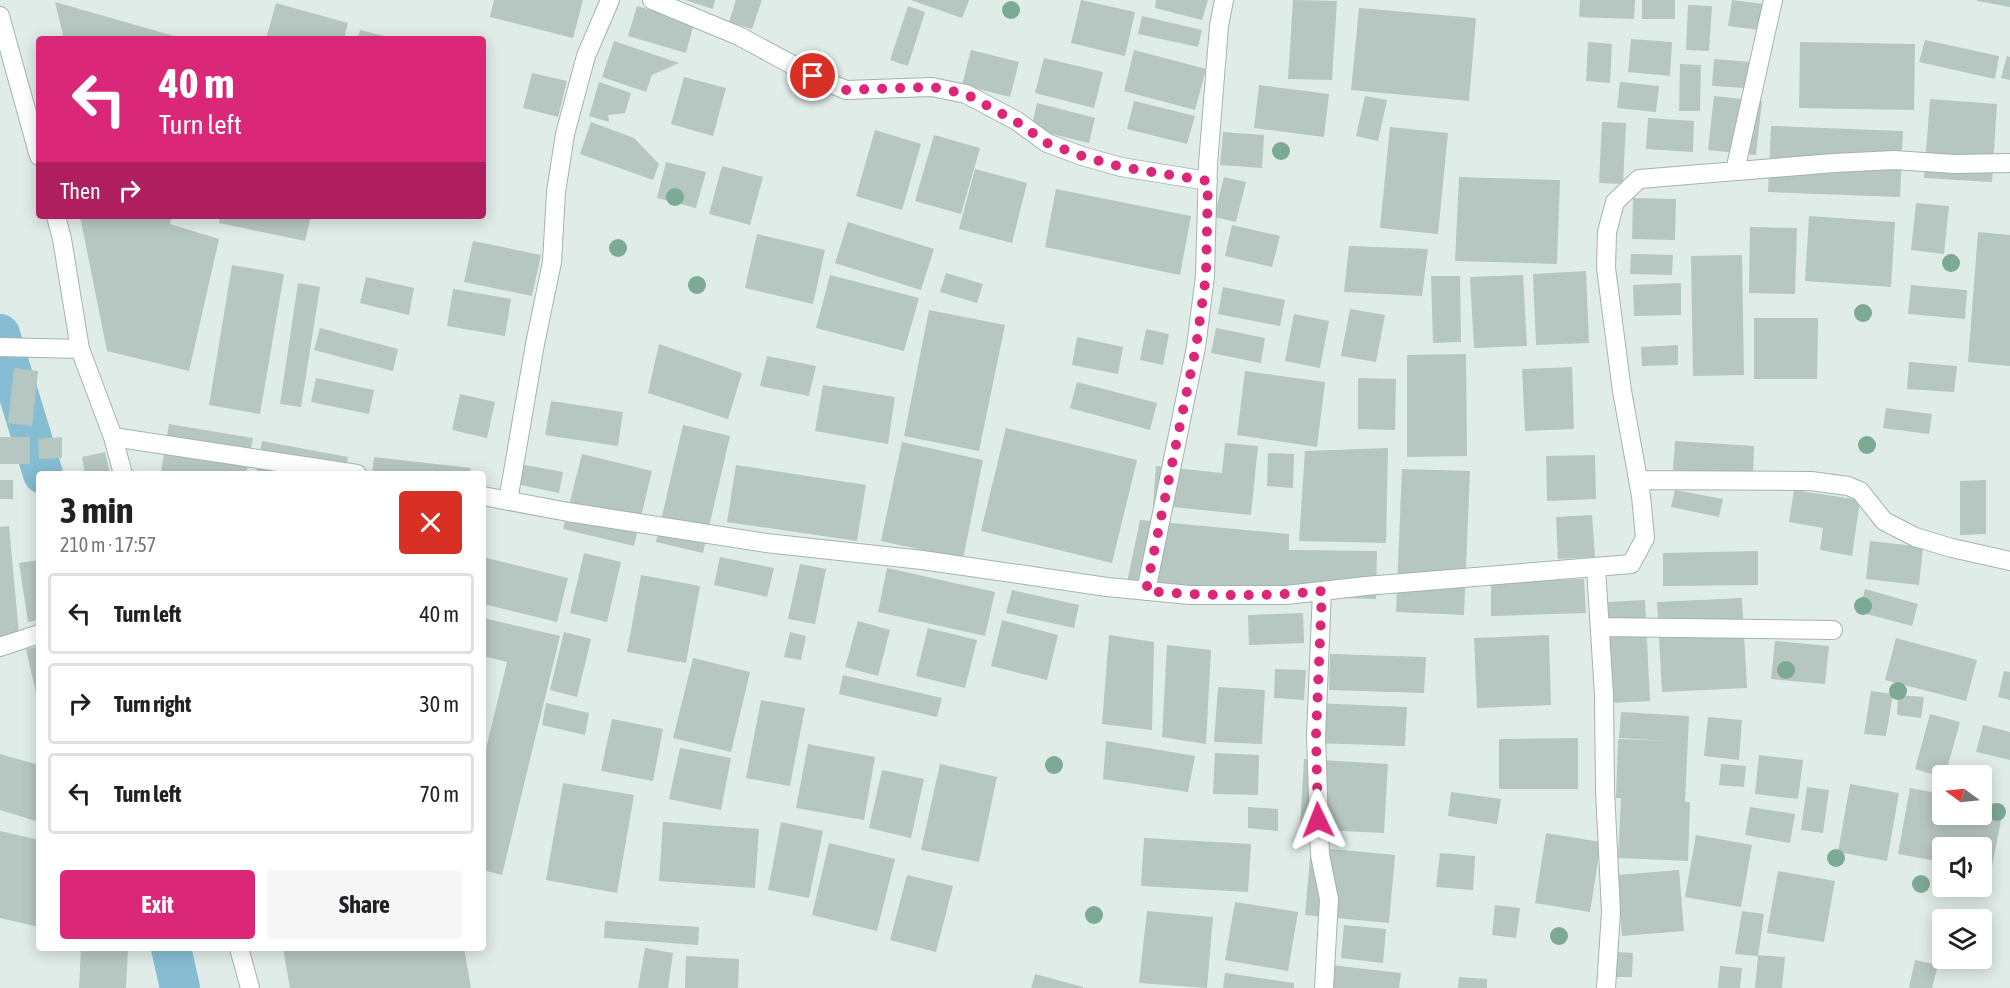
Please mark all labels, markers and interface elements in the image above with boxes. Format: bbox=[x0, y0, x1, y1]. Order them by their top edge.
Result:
pin bbox=[787, 50, 838, 101]
text: 40 m bbox=[159, 59, 234, 107]
icon: arrive bbox=[796, 59, 829, 92]
icon: left bbox=[60, 60, 138, 138]
text: Turn left bbox=[159, 109, 242, 140]
icon: right bbox=[113, 174, 146, 207]
text: Then bbox=[60, 178, 101, 204]
text: 3 min bbox=[60, 489, 134, 531]
button: close bbox=[399, 491, 462, 554]
text: 210 m · 17:57 bbox=[60, 533, 156, 556]
icon: left bbox=[63, 597, 96, 630]
text: Turn left bbox=[114, 601, 181, 627]
text: 40 m bbox=[419, 601, 459, 627]
icon: right bbox=[63, 687, 96, 720]
text: Turn right bbox=[114, 691, 191, 717]
text: 30 m bbox=[419, 691, 459, 717]
north arrow bbox=[1932, 765, 1992, 825]
map controls bbox=[1932, 765, 1992, 969]
icon: left bbox=[63, 777, 96, 810]
text: Turn left bbox=[114, 781, 181, 807]
text: 70 m bbox=[419, 781, 459, 807]
position arrow bbox=[1286, 788, 1350, 852]
button: sound bbox=[1932, 837, 1992, 897]
button: Exit bbox=[60, 870, 255, 939]
button: Share bbox=[267, 870, 462, 939]
button: layers bbox=[1932, 909, 1992, 969]

